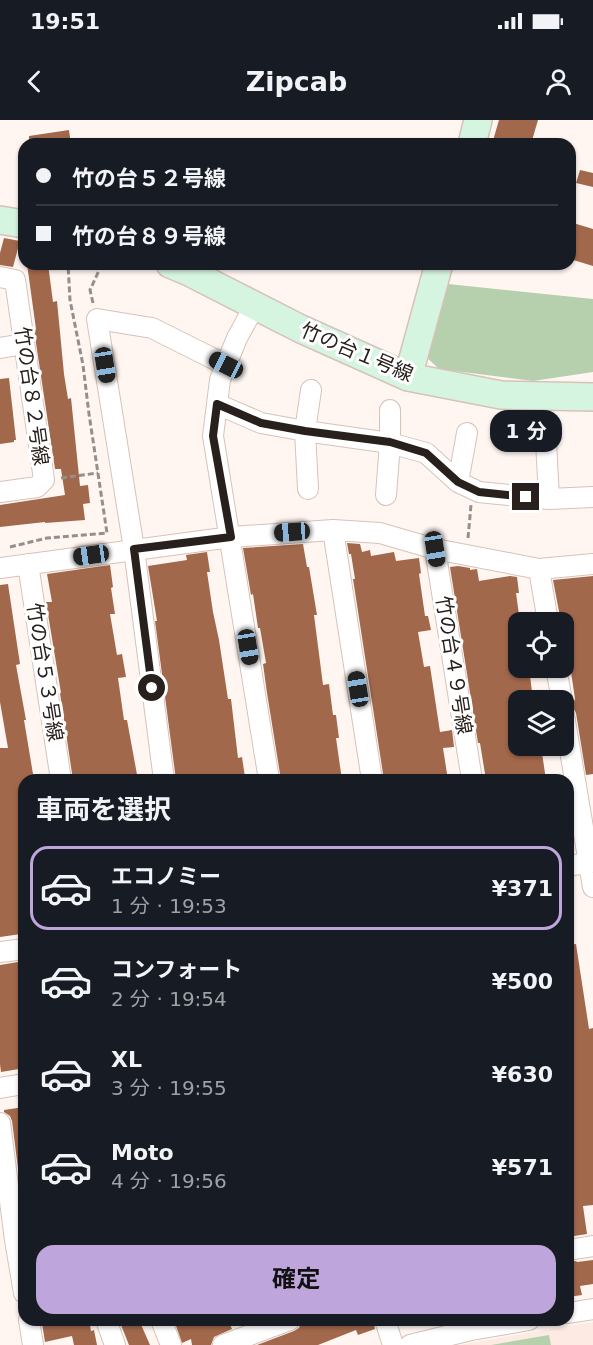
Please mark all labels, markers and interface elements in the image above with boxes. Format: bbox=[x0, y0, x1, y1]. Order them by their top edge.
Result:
text: 19:51 bbox=[30, 9, 100, 34]
icon: back bbox=[18, 65, 51, 98]
icon: person bbox=[542, 65, 575, 98]
text: Zipcab bbox=[246, 66, 347, 97]
text: 竹の台５２号線 bbox=[72, 166, 226, 191]
text: 竹の台８９号線 bbox=[72, 224, 226, 249]
street label: 竹の台１号線 bbox=[297, 318, 417, 386]
street label: 竹の台８２号線 bbox=[10, 325, 54, 467]
car bbox=[93, 346, 117, 384]
car bbox=[206, 349, 246, 381]
callout: 1 分 bbox=[490, 410, 562, 452]
text: 1 分 bbox=[506, 419, 546, 443]
route end bbox=[512, 483, 539, 510]
car bbox=[273, 522, 311, 542]
car bbox=[423, 530, 447, 568]
car bbox=[72, 544, 110, 566]
street label: 竹の台４９号線 bbox=[431, 594, 477, 736]
street label: 竹の台５３号線 bbox=[22, 601, 68, 743]
map controls bbox=[508, 612, 574, 756]
button: locate bbox=[508, 612, 574, 678]
car bbox=[236, 628, 260, 666]
car bbox=[346, 670, 370, 708]
route start bbox=[138, 674, 165, 701]
button: layers bbox=[508, 690, 574, 756]
text: 車両を選択 bbox=[36, 794, 171, 825]
icon: car bbox=[39, 861, 93, 915]
text: エコノミー bbox=[111, 864, 221, 889]
text: ¥371 bbox=[492, 876, 553, 901]
text: 1 分 · 19:53 bbox=[111, 894, 227, 918]
icon: car bbox=[39, 954, 93, 1008]
text: コンフォート bbox=[111, 957, 242, 982]
text: ¥500 bbox=[492, 969, 553, 994]
text: 2 分 · 19:54 bbox=[111, 987, 227, 1011]
icon: car bbox=[39, 1047, 93, 1101]
text: XL bbox=[111, 1047, 142, 1072]
text: ¥630 bbox=[492, 1062, 553, 1087]
text: 3 分 · 19:55 bbox=[111, 1076, 227, 1100]
icon: car bbox=[39, 1140, 93, 1194]
text: Moto bbox=[111, 1140, 174, 1165]
text: ¥571 bbox=[492, 1155, 553, 1180]
text: 4 分 · 19:56 bbox=[111, 1169, 227, 1193]
button: 確定 bbox=[36, 1245, 556, 1314]

